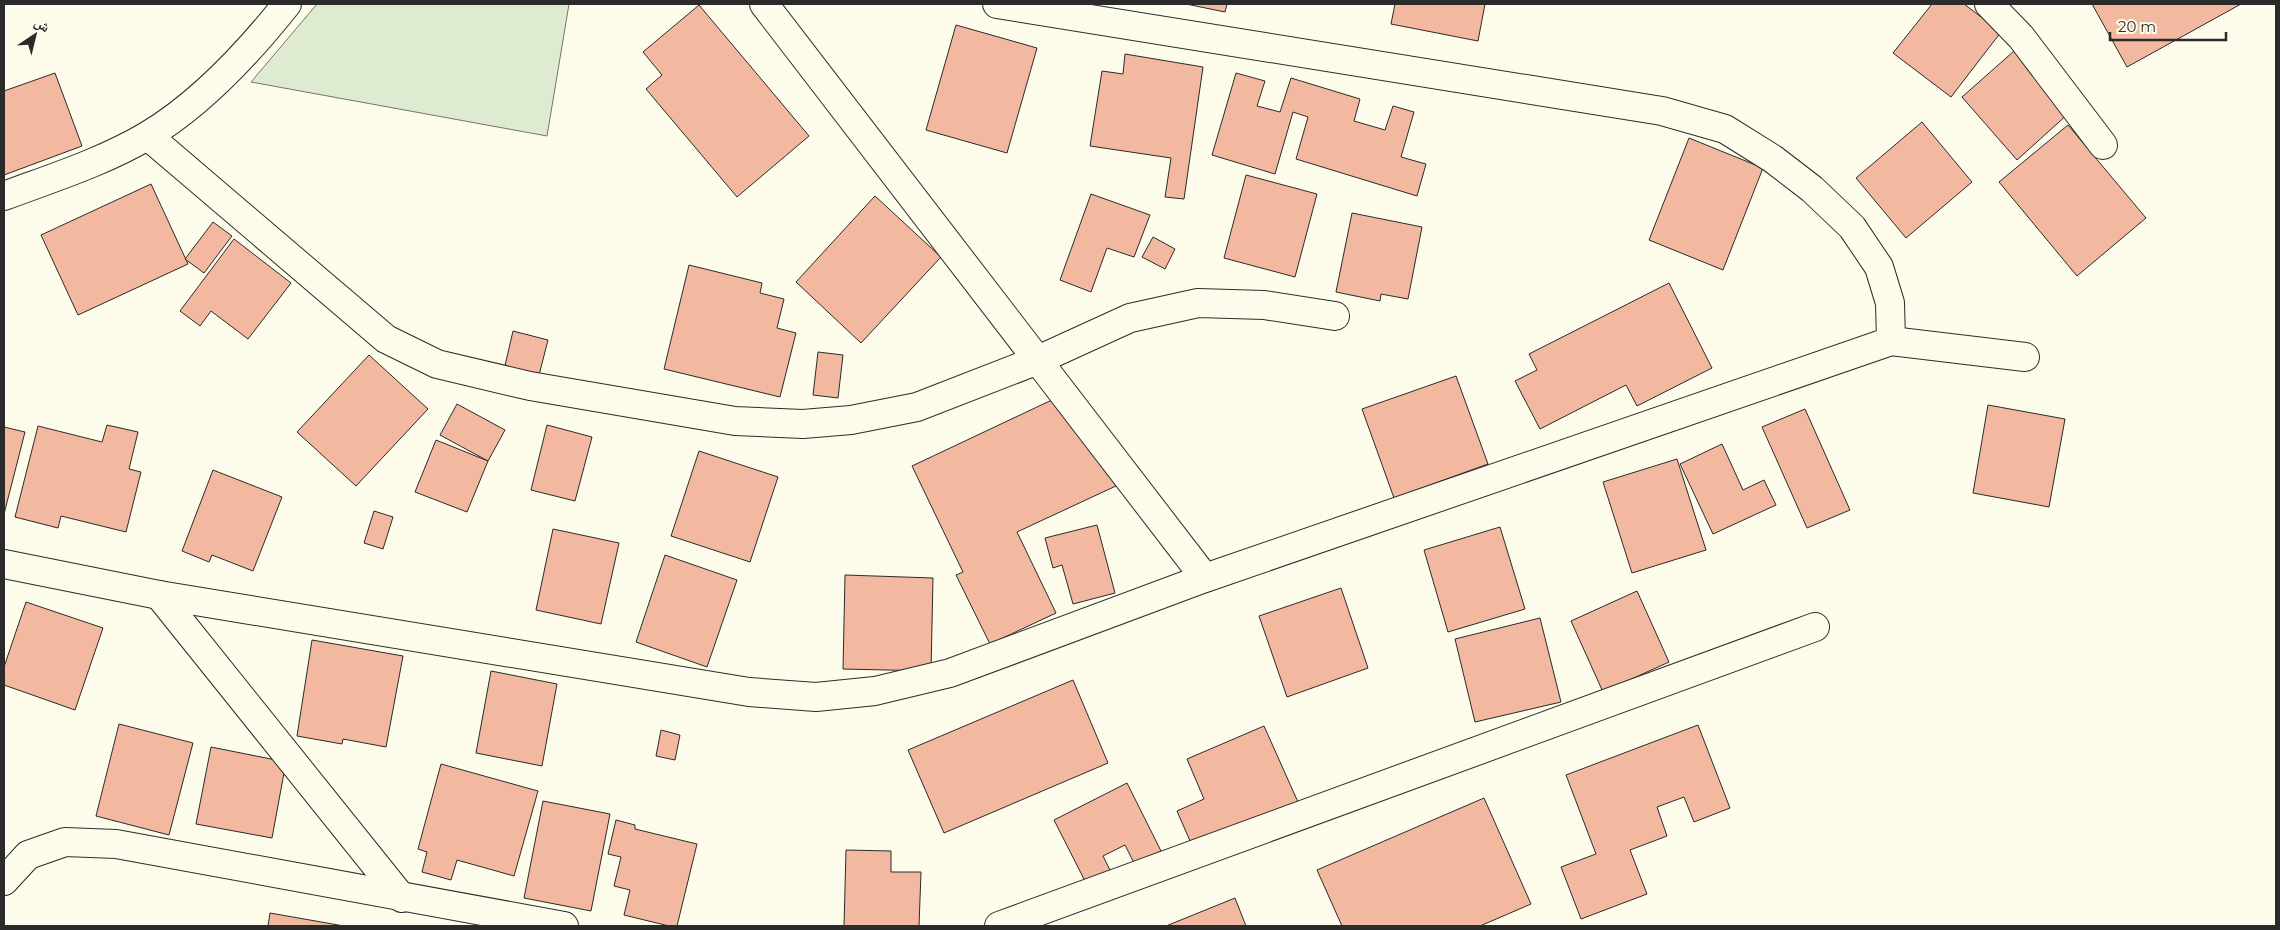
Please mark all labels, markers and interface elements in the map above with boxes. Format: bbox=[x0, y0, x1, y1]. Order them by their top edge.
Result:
north arrow bbox=[10, 10, 60, 60]
scale bar bbox=[2110, 10, 2226, 42]
text: ش bbox=[31, 13, 54, 36]
text: 20 m bbox=[2118, 17, 2156, 36]

